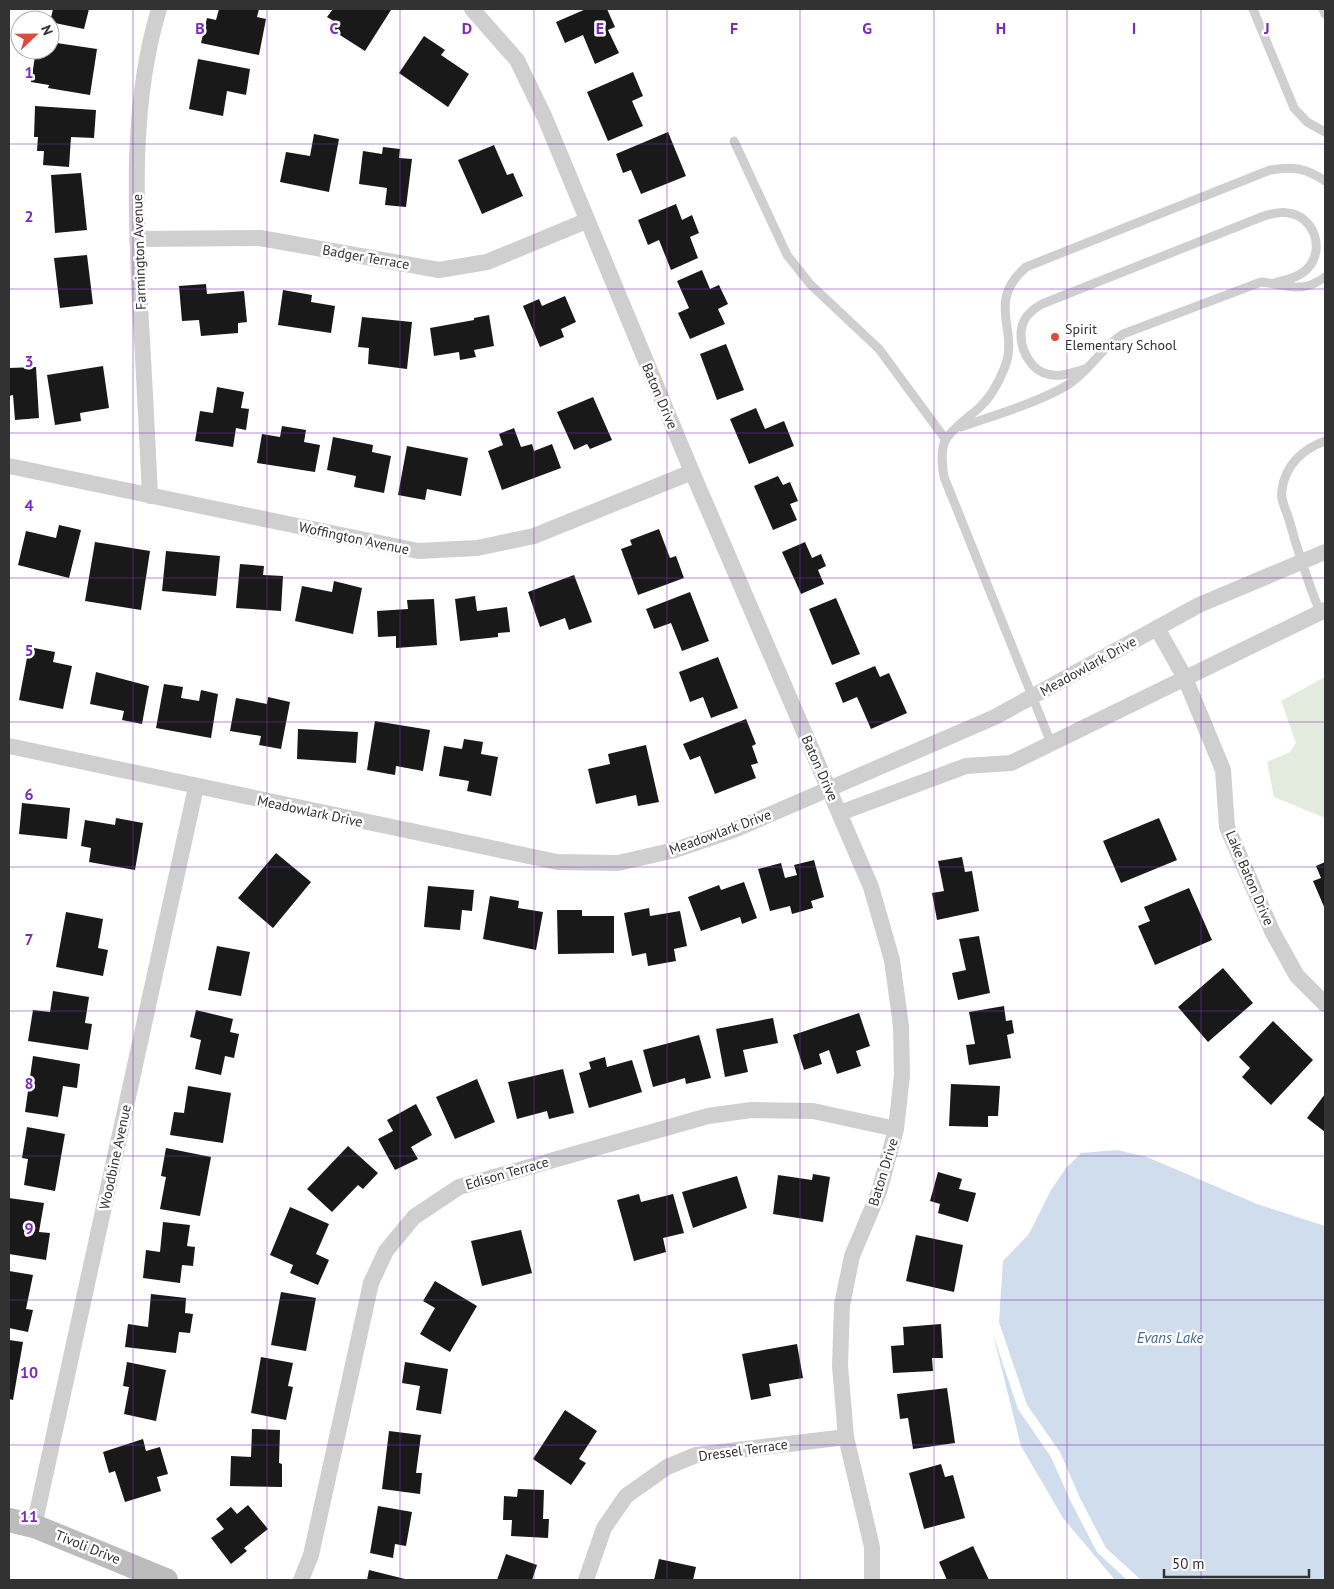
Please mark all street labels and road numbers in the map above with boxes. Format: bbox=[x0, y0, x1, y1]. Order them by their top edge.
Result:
street label: Farmington Avenue bbox=[128, 194, 150, 310]
street label: Badger Terrace bbox=[321, 240, 411, 274]
street label: Baton Drive bbox=[638, 360, 682, 432]
street label: Woffington Avenue bbox=[297, 518, 411, 558]
street label: Meadowlark Drive bbox=[1037, 632, 1139, 700]
street label: Baton Drive bbox=[798, 732, 842, 804]
street label: Meadowlark Drive bbox=[256, 791, 364, 831]
street label: Meadowlark Drive bbox=[666, 805, 774, 859]
street label: Lake Baton Drive bbox=[1222, 828, 1278, 928]
street label: Woodbine Avenue bbox=[95, 1103, 135, 1211]
street label: Baton Drive bbox=[864, 1136, 902, 1208]
street label: Edison Terrace bbox=[463, 1153, 551, 1193]
street label: Dressel Terrace bbox=[697, 1435, 789, 1465]
street label: Tivoli Drive bbox=[53, 1526, 123, 1568]

